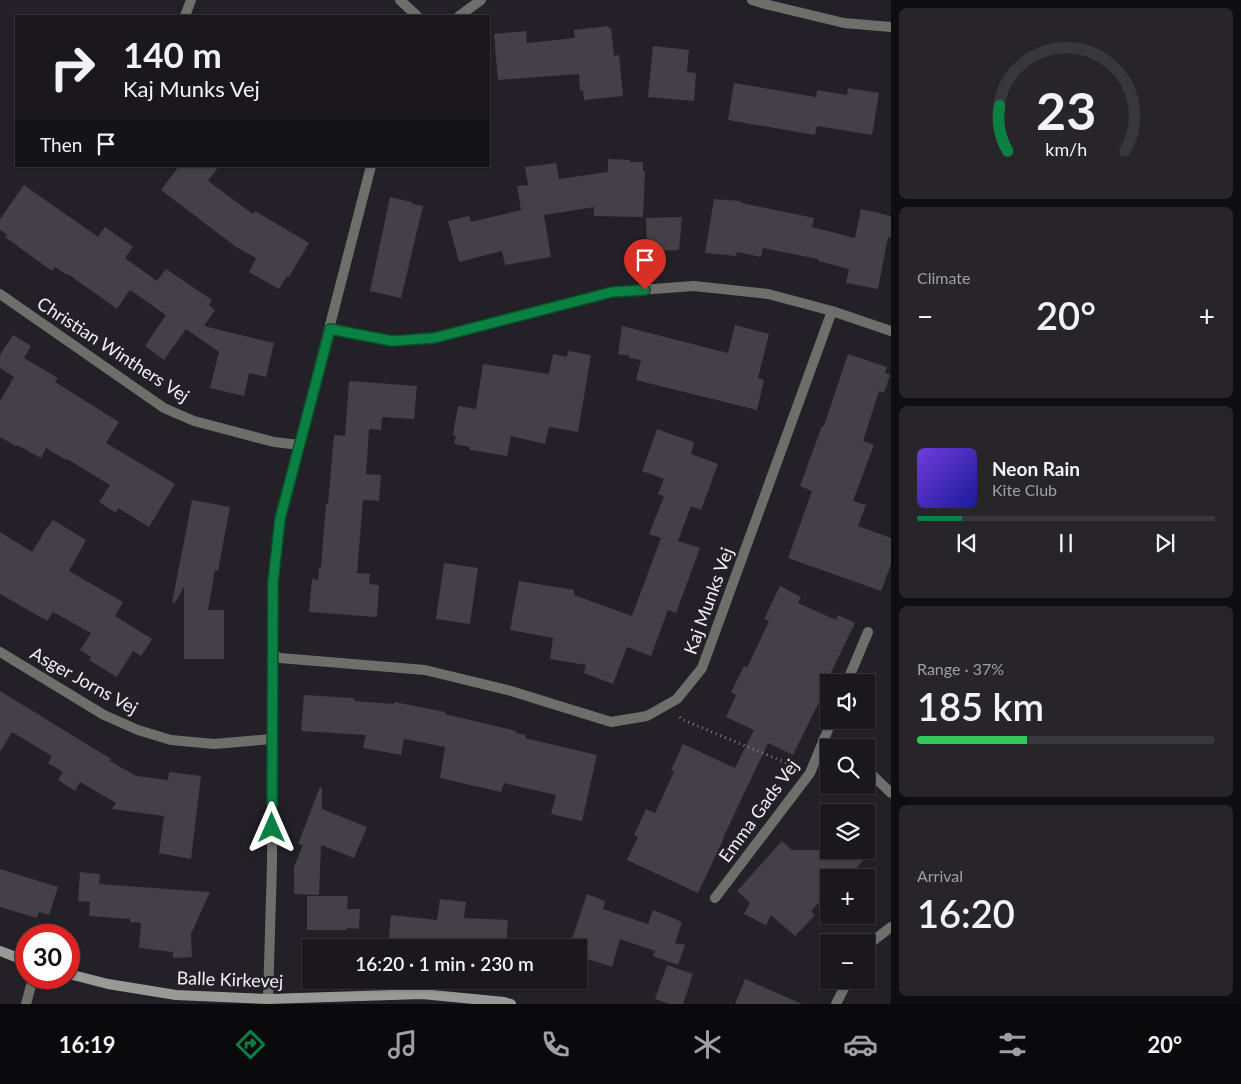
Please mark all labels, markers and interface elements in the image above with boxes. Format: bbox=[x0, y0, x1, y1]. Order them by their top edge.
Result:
text: 140 m bbox=[123, 33, 222, 75]
icon: right bbox=[40, 35, 105, 100]
text: Kaj Munks Vej bbox=[123, 75, 260, 102]
text: 23 bbox=[1036, 79, 1096, 141]
icon: arrive bbox=[92, 130, 120, 158]
text: Then bbox=[40, 133, 82, 156]
text: km/h bbox=[1045, 138, 1087, 160]
pin bbox=[624, 239, 666, 290]
icon: arrive bbox=[631, 246, 659, 274]
text: Climate bbox=[917, 268, 970, 287]
street label: Christian Winthers Vej bbox=[33, 292, 194, 407]
text: 20° bbox=[1036, 292, 1096, 338]
text: − bbox=[917, 299, 933, 333]
text: + bbox=[1199, 299, 1215, 333]
text: Neon Rain bbox=[992, 457, 1080, 480]
text: Kite Club bbox=[992, 480, 1057, 499]
icon: previous bbox=[953, 529, 981, 557]
icon: pause bbox=[1052, 529, 1080, 557]
icon: next bbox=[1151, 529, 1179, 557]
street label: Kaj Munks Vej bbox=[679, 544, 738, 657]
street label: Asger Jorns Vej bbox=[27, 642, 142, 719]
text: Range · 37% bbox=[917, 659, 1004, 678]
map controls bbox=[820, 674, 875, 989]
button: sound bbox=[820, 674, 875, 729]
text: 185 km bbox=[917, 683, 1044, 729]
button: search bbox=[820, 739, 875, 794]
street label: Emma Gads Vej bbox=[713, 755, 803, 866]
position arrow bbox=[245, 801, 297, 853]
button: layers bbox=[820, 804, 875, 859]
text: Arrival bbox=[917, 866, 963, 885]
button: + bbox=[820, 869, 875, 924]
text: 16:20 bbox=[917, 890, 1015, 936]
speed limit sign: 30 bbox=[15, 924, 80, 989]
button: − bbox=[820, 934, 875, 989]
text: 16:20 · 1 min · 230 m bbox=[355, 952, 534, 975]
street label: Balle Kirkevej bbox=[176, 966, 284, 992]
icon: directions bbox=[233, 1027, 268, 1062]
icon: music bbox=[385, 1027, 420, 1062]
icon: phone bbox=[538, 1027, 573, 1062]
icon: climate bbox=[690, 1027, 725, 1062]
icon: car bbox=[843, 1027, 878, 1062]
icon: filters bbox=[995, 1027, 1030, 1062]
text: 16:19 bbox=[59, 1031, 115, 1058]
text: 20° bbox=[1148, 1031, 1182, 1058]

